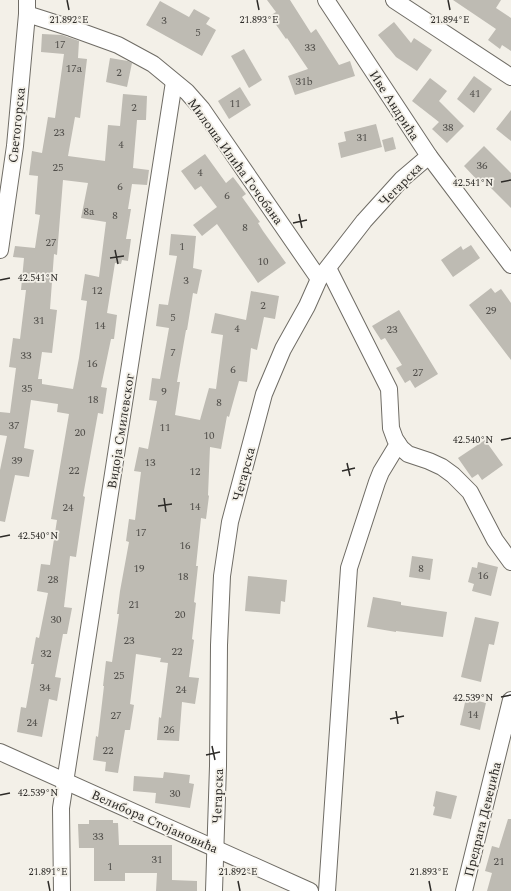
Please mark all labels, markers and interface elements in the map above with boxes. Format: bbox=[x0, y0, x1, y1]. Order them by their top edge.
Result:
text: 21.892°E bbox=[49, 12, 89, 28]
house number: 3 bbox=[161, 12, 167, 29]
text: 21.893°E bbox=[239, 12, 279, 28]
text: 21.894°E bbox=[430, 12, 470, 28]
house number: 5 bbox=[195, 24, 201, 41]
house number: 17 bbox=[55, 36, 66, 53]
house number: 33 bbox=[305, 39, 316, 56]
house number: 17a bbox=[66, 60, 83, 77]
house number: 2 bbox=[116, 64, 122, 81]
street label: Иве Андрића bbox=[364, 66, 425, 145]
house number: 31b bbox=[295, 73, 313, 90]
house number: 41 bbox=[470, 85, 481, 102]
street label: Светогорска bbox=[3, 86, 31, 164]
street label: Милоша Илића Гочобана bbox=[182, 94, 288, 230]
house number: 11 bbox=[230, 95, 241, 112]
house number: 2 bbox=[131, 99, 137, 116]
house number: 38 bbox=[443, 119, 454, 136]
house number: 23 bbox=[54, 124, 65, 141]
house number: 31 bbox=[357, 129, 368, 146]
house number: 4 bbox=[118, 136, 124, 153]
house number: 36 bbox=[477, 157, 488, 174]
street label: Чегарска bbox=[374, 158, 428, 211]
house number: 25 bbox=[53, 159, 64, 176]
house number: 4 bbox=[197, 164, 203, 181]
text: 42.541°N bbox=[453, 175, 493, 191]
house number: 6 bbox=[117, 178, 123, 195]
house number: 6 bbox=[224, 187, 230, 204]
house number: 8a bbox=[84, 203, 95, 220]
house number: 8 bbox=[112, 207, 118, 224]
house number: 8 bbox=[242, 219, 248, 236]
house number: 27 bbox=[46, 234, 57, 251]
house number: 1 bbox=[179, 238, 185, 255]
house number: 10 bbox=[258, 253, 269, 270]
text: 42.541°N bbox=[18, 270, 58, 286]
house number: 3 bbox=[183, 272, 189, 289]
house number: 12 bbox=[92, 282, 103, 299]
house number: 2 bbox=[260, 297, 266, 314]
house number: 29 bbox=[486, 302, 497, 319]
house number: 5 bbox=[170, 309, 176, 326]
house number: 31 bbox=[34, 312, 45, 329]
house number: 14 bbox=[95, 317, 106, 334]
house number: 4 bbox=[234, 320, 240, 337]
house number: 23 bbox=[387, 321, 398, 338]
house number: 7 bbox=[170, 344, 176, 361]
house number: 33 bbox=[21, 347, 32, 364]
house number: 16 bbox=[87, 355, 98, 372]
house number: 6 bbox=[230, 361, 236, 378]
house number: 27 bbox=[413, 364, 424, 381]
street label: Видоја Смилевског bbox=[102, 372, 140, 490]
house number: 35 bbox=[22, 380, 33, 397]
house number: 9 bbox=[161, 383, 167, 400]
house number: 18 bbox=[88, 391, 99, 408]
house number: 8 bbox=[216, 394, 222, 411]
house number: 37 bbox=[9, 417, 20, 434]
house number: 11 bbox=[160, 419, 171, 436]
house number: 20 bbox=[75, 424, 86, 441]
house number: 10 bbox=[204, 427, 215, 444]
text: 42.540°N bbox=[453, 432, 493, 448]
street label: Чегарска bbox=[227, 444, 261, 503]
house number: 39 bbox=[12, 452, 23, 469]
house number: 13 bbox=[145, 454, 156, 471]
house number: 22 bbox=[69, 462, 80, 479]
house number: 12 bbox=[190, 463, 201, 480]
house number: 14 bbox=[190, 498, 201, 515]
house number: 24 bbox=[63, 499, 74, 516]
house number: 17 bbox=[136, 524, 147, 541]
text: 42.540°N bbox=[18, 528, 58, 544]
house number: 16 bbox=[180, 537, 191, 554]
house number: 19 bbox=[134, 560, 145, 577]
house number: 8 bbox=[418, 560, 424, 577]
house number: 16 bbox=[478, 567, 489, 584]
house number: 18 bbox=[178, 568, 189, 585]
house number: 28 bbox=[48, 571, 59, 588]
house number: 21 bbox=[129, 596, 140, 613]
house number: 20 bbox=[175, 606, 186, 623]
house number: 30 bbox=[51, 611, 62, 628]
house number: 23 bbox=[124, 632, 135, 649]
house number: 22 bbox=[172, 643, 183, 660]
house number: 32 bbox=[41, 645, 52, 662]
house number: 25 bbox=[114, 667, 125, 684]
house number: 34 bbox=[40, 679, 51, 696]
house number: 24 bbox=[176, 681, 187, 698]
text: 42.539°N bbox=[453, 690, 493, 706]
house number: 14 bbox=[468, 706, 479, 723]
house number: 27 bbox=[111, 707, 122, 724]
house number: 24 bbox=[27, 714, 38, 731]
house number: 26 bbox=[164, 721, 175, 738]
house number: 22 bbox=[103, 742, 114, 759]
street label: Предрага Девеџића bbox=[459, 759, 507, 879]
street label: Чегарска bbox=[207, 768, 229, 824]
text: 42.539°N bbox=[18, 785, 58, 801]
street label: Велибора Стојановића bbox=[88, 785, 222, 859]
house number: 30 bbox=[170, 785, 181, 802]
house number: 33 bbox=[93, 828, 104, 845]
house number: 31 bbox=[152, 851, 163, 868]
house number: 21 bbox=[494, 853, 505, 870]
house number: 1 bbox=[107, 858, 113, 875]
text: 21.891°E bbox=[28, 864, 68, 880]
text: 21.892°E bbox=[218, 864, 258, 880]
text: 21.893°E bbox=[409, 864, 449, 880]

